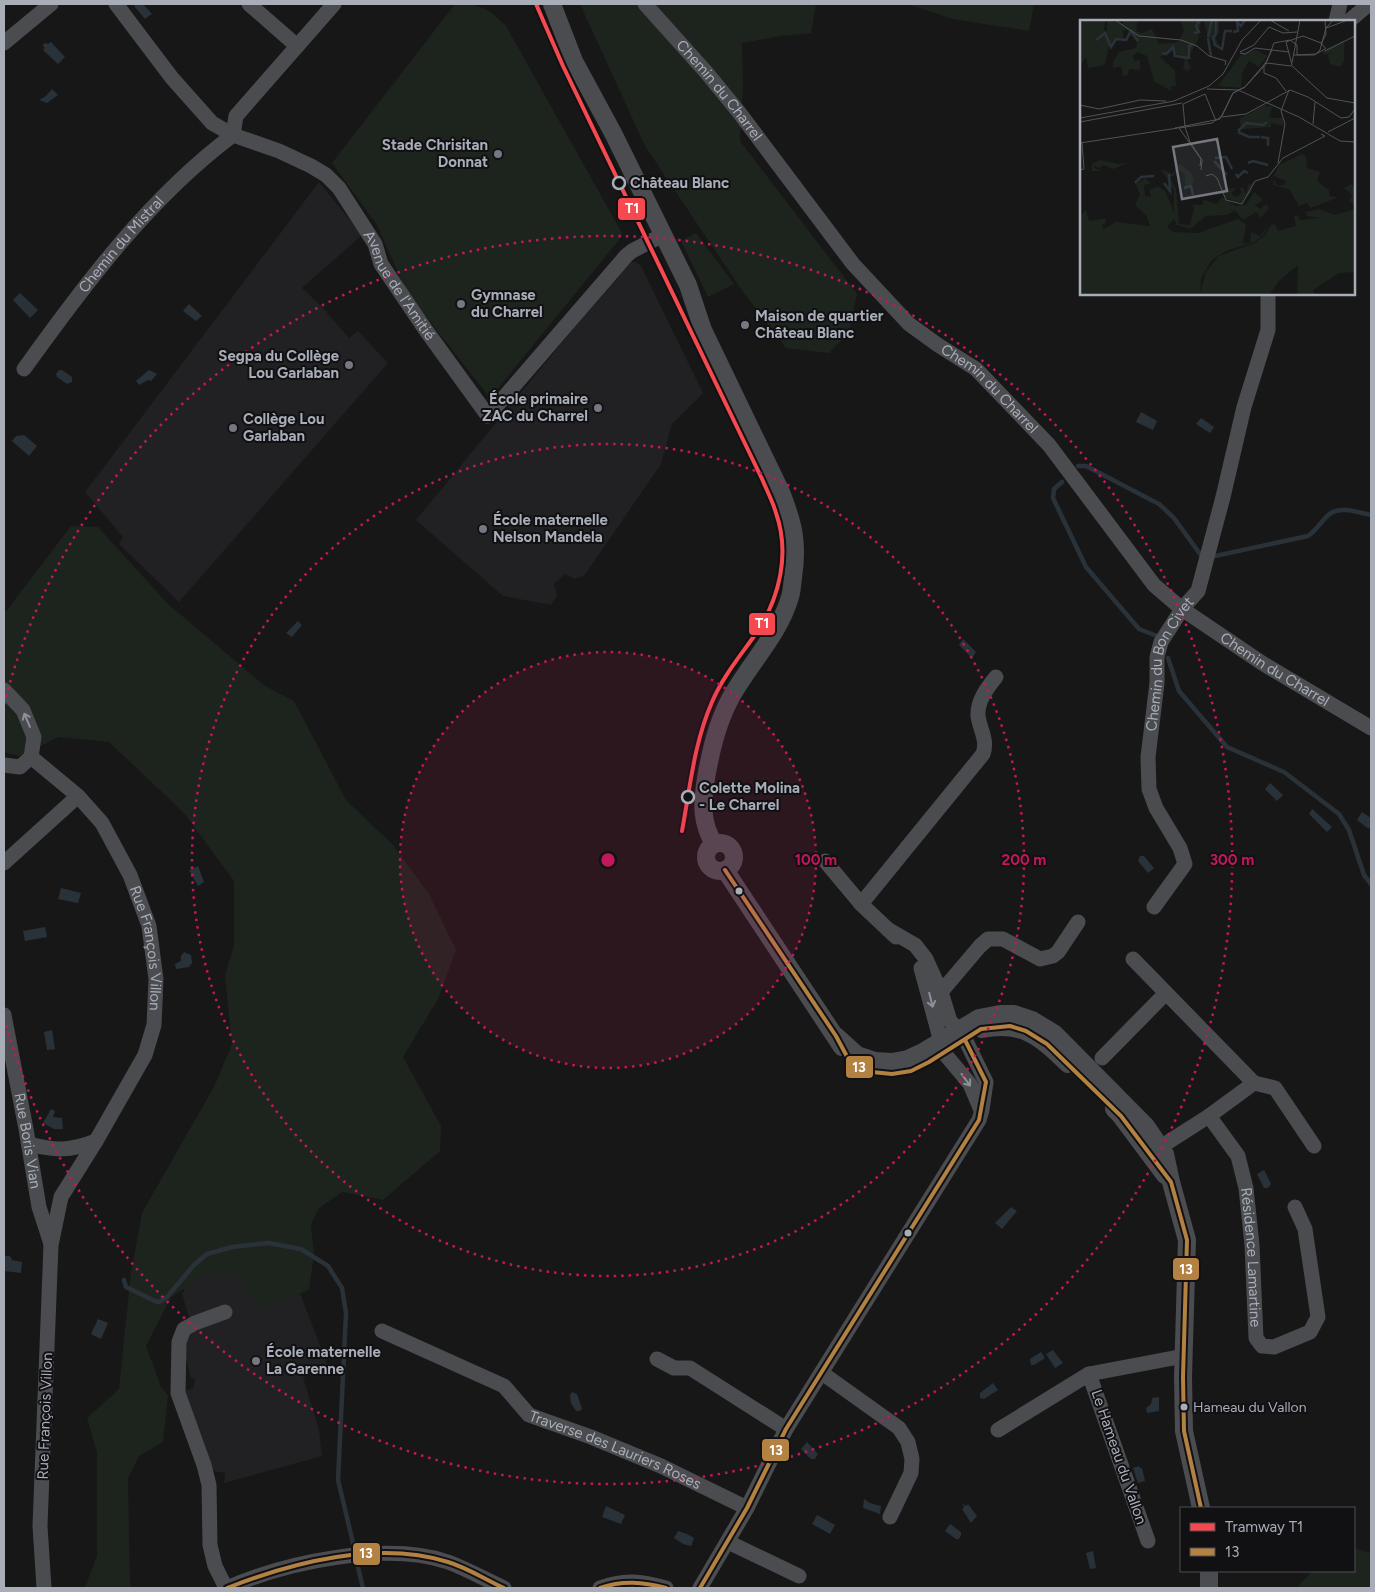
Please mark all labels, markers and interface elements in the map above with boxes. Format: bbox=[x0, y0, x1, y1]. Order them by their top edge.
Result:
inset map bbox=[1080, 20, 1355, 295]
street label: Chemin du Charrel bbox=[673, 36, 766, 144]
place label: Stade Chrisitan Donnat bbox=[382, 136, 488, 171]
marker: Stade Chrisitan Donnat bbox=[492, 148, 504, 160]
place label: Château Blanc bbox=[630, 174, 729, 192]
marker: Château Blanc bbox=[612, 176, 626, 190]
street label: Chemin du Mistral bbox=[75, 192, 167, 296]
line badge: T1 bbox=[617, 197, 646, 221]
text: T1 bbox=[625, 200, 639, 217]
street label: Avenue de l'Amitié bbox=[360, 227, 439, 344]
place label: Gymnase du Charrel bbox=[471, 286, 543, 321]
marker: Gymnase du Charrel bbox=[455, 298, 467, 310]
place label: Maison de quartier Château Blanc bbox=[755, 307, 884, 342]
marker: Maison de quartier Château Blanc bbox=[739, 319, 751, 331]
street label: Chemin du Charrel bbox=[938, 340, 1042, 437]
place label: Segpa du Collège Lou Garlaban bbox=[218, 347, 340, 382]
marker: Segpa du Collège Lou Garlaban bbox=[343, 359, 355, 371]
place label: École primaire ZAC du Charrel bbox=[482, 390, 589, 425]
marker: École primaire ZAC du Charrel bbox=[592, 402, 604, 414]
place label: Collège Lou Garlaban bbox=[243, 410, 325, 445]
marker: Collège Lou Garlaban bbox=[227, 422, 239, 434]
place label: École maternelle Nelson Mandela bbox=[493, 511, 608, 546]
marker: École maternelle Nelson Mandela bbox=[477, 523, 489, 535]
street label: Chemin du Bon Civet bbox=[1142, 593, 1198, 732]
line badge: T1 bbox=[748, 612, 776, 636]
text: T1 bbox=[755, 615, 769, 632]
street label: Chemin du Charrel bbox=[1217, 628, 1333, 710]
one-way arrow bbox=[21, 713, 31, 728]
place label: Colette Molina - Le Charrel bbox=[699, 779, 800, 814]
marker: Colette Molina - Le Charrel bbox=[681, 790, 695, 804]
centre of rings bbox=[599, 851, 617, 869]
text: 100 m bbox=[795, 851, 837, 869]
text: 200 m bbox=[1002, 851, 1046, 869]
text: 300 m bbox=[1210, 851, 1254, 869]
street label: Rue François Villon bbox=[126, 883, 166, 1011]
unlabelled marker bbox=[734, 886, 744, 896]
one-way arrow bbox=[927, 992, 936, 1008]
line badge: 13 bbox=[845, 1055, 874, 1079]
text: 13 bbox=[852, 1059, 866, 1076]
one-way arrow bbox=[961, 1073, 971, 1087]
street label: Rue Boris Vian bbox=[10, 1091, 45, 1190]
street label: Résidence Lamartine bbox=[1237, 1187, 1265, 1328]
unlabelled marker bbox=[903, 1228, 913, 1238]
line badge: 13 bbox=[1172, 1257, 1200, 1281]
text: 13 bbox=[1179, 1261, 1193, 1278]
place label: École maternelle La Garenne bbox=[266, 1343, 381, 1378]
street label: Rue François Villon bbox=[34, 1352, 56, 1480]
marker: École maternelle La Garenne bbox=[250, 1355, 262, 1367]
street label: Le Hameau du Vallon bbox=[1087, 1387, 1151, 1527]
place label: Hameau du Vallon bbox=[1193, 1399, 1307, 1416]
marker: Hameau du Vallon bbox=[1179, 1402, 1189, 1412]
street label: Traverse des Lauriers Roses bbox=[527, 1407, 704, 1493]
line badge: 13 bbox=[761, 1438, 790, 1462]
text: 13 bbox=[769, 1442, 783, 1459]
legend bbox=[1180, 1507, 1355, 1572]
text: Tramway T1 bbox=[1225, 1518, 1303, 1536]
line badge: 13 bbox=[352, 1542, 381, 1566]
text: 13 bbox=[1225, 1543, 1239, 1561]
text: 13 bbox=[359, 1545, 373, 1562]

